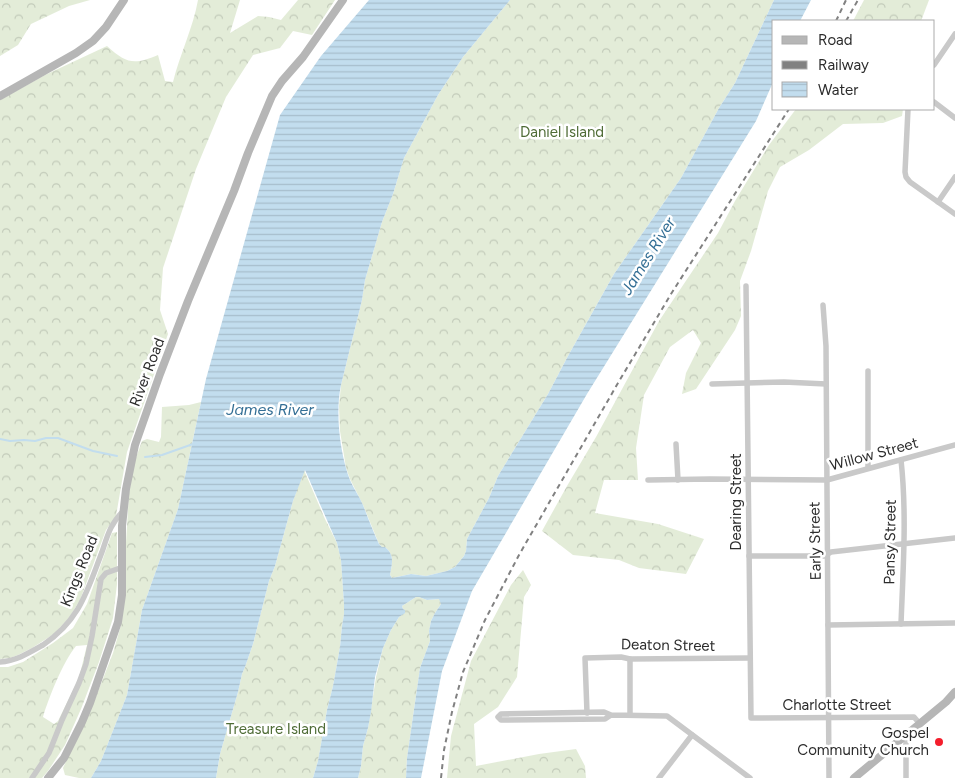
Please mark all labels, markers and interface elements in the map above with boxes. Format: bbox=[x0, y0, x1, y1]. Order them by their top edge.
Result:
legend bbox=[772, 20, 935, 110]
text: Road bbox=[818, 31, 853, 49]
text: Railway bbox=[818, 56, 869, 74]
text: Water bbox=[818, 81, 858, 99]
park label: Daniel Island bbox=[520, 123, 604, 141]
water label: James River bbox=[616, 213, 680, 299]
street label: River Road bbox=[126, 335, 168, 409]
water label: James River bbox=[225, 400, 314, 419]
street label: Willow Street bbox=[828, 434, 920, 474]
street label: Dearing Street bbox=[727, 453, 745, 551]
street label: Pansy Street bbox=[880, 499, 900, 585]
street label: Early Street bbox=[805, 501, 825, 580]
street label: Kings Road bbox=[57, 533, 101, 609]
street label: Deaton Street bbox=[621, 635, 716, 655]
street label: Charlotte Street bbox=[782, 696, 892, 714]
park label: Treasure Island bbox=[226, 720, 326, 738]
place label: Gospel Community Church bbox=[797, 724, 929, 759]
marker: Gospel Community Church bbox=[933, 736, 945, 748]

